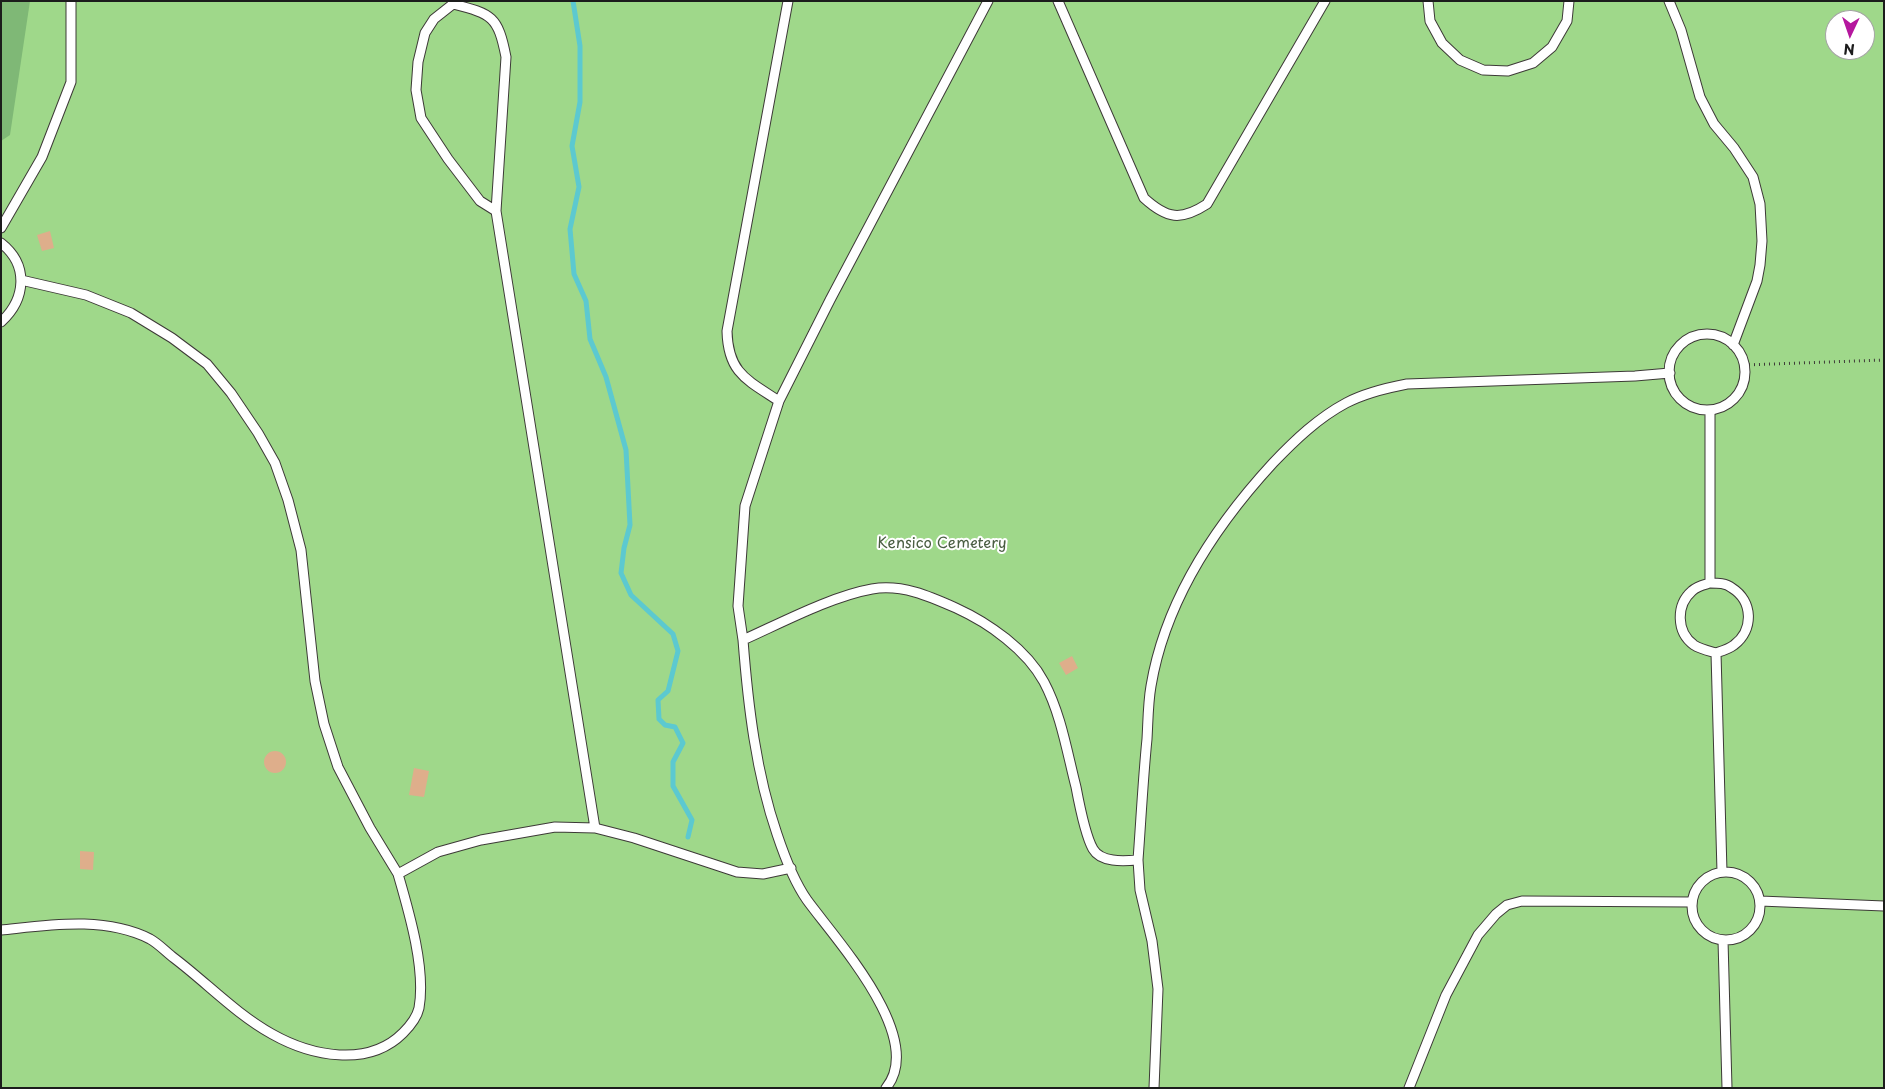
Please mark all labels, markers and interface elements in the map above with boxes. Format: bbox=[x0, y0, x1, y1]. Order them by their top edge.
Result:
north arrow bbox=[1825, 10, 1875, 60]
text: N bbox=[1843, 39, 1855, 60]
park label: Kensico Cemetery bbox=[877, 535, 1007, 553]

